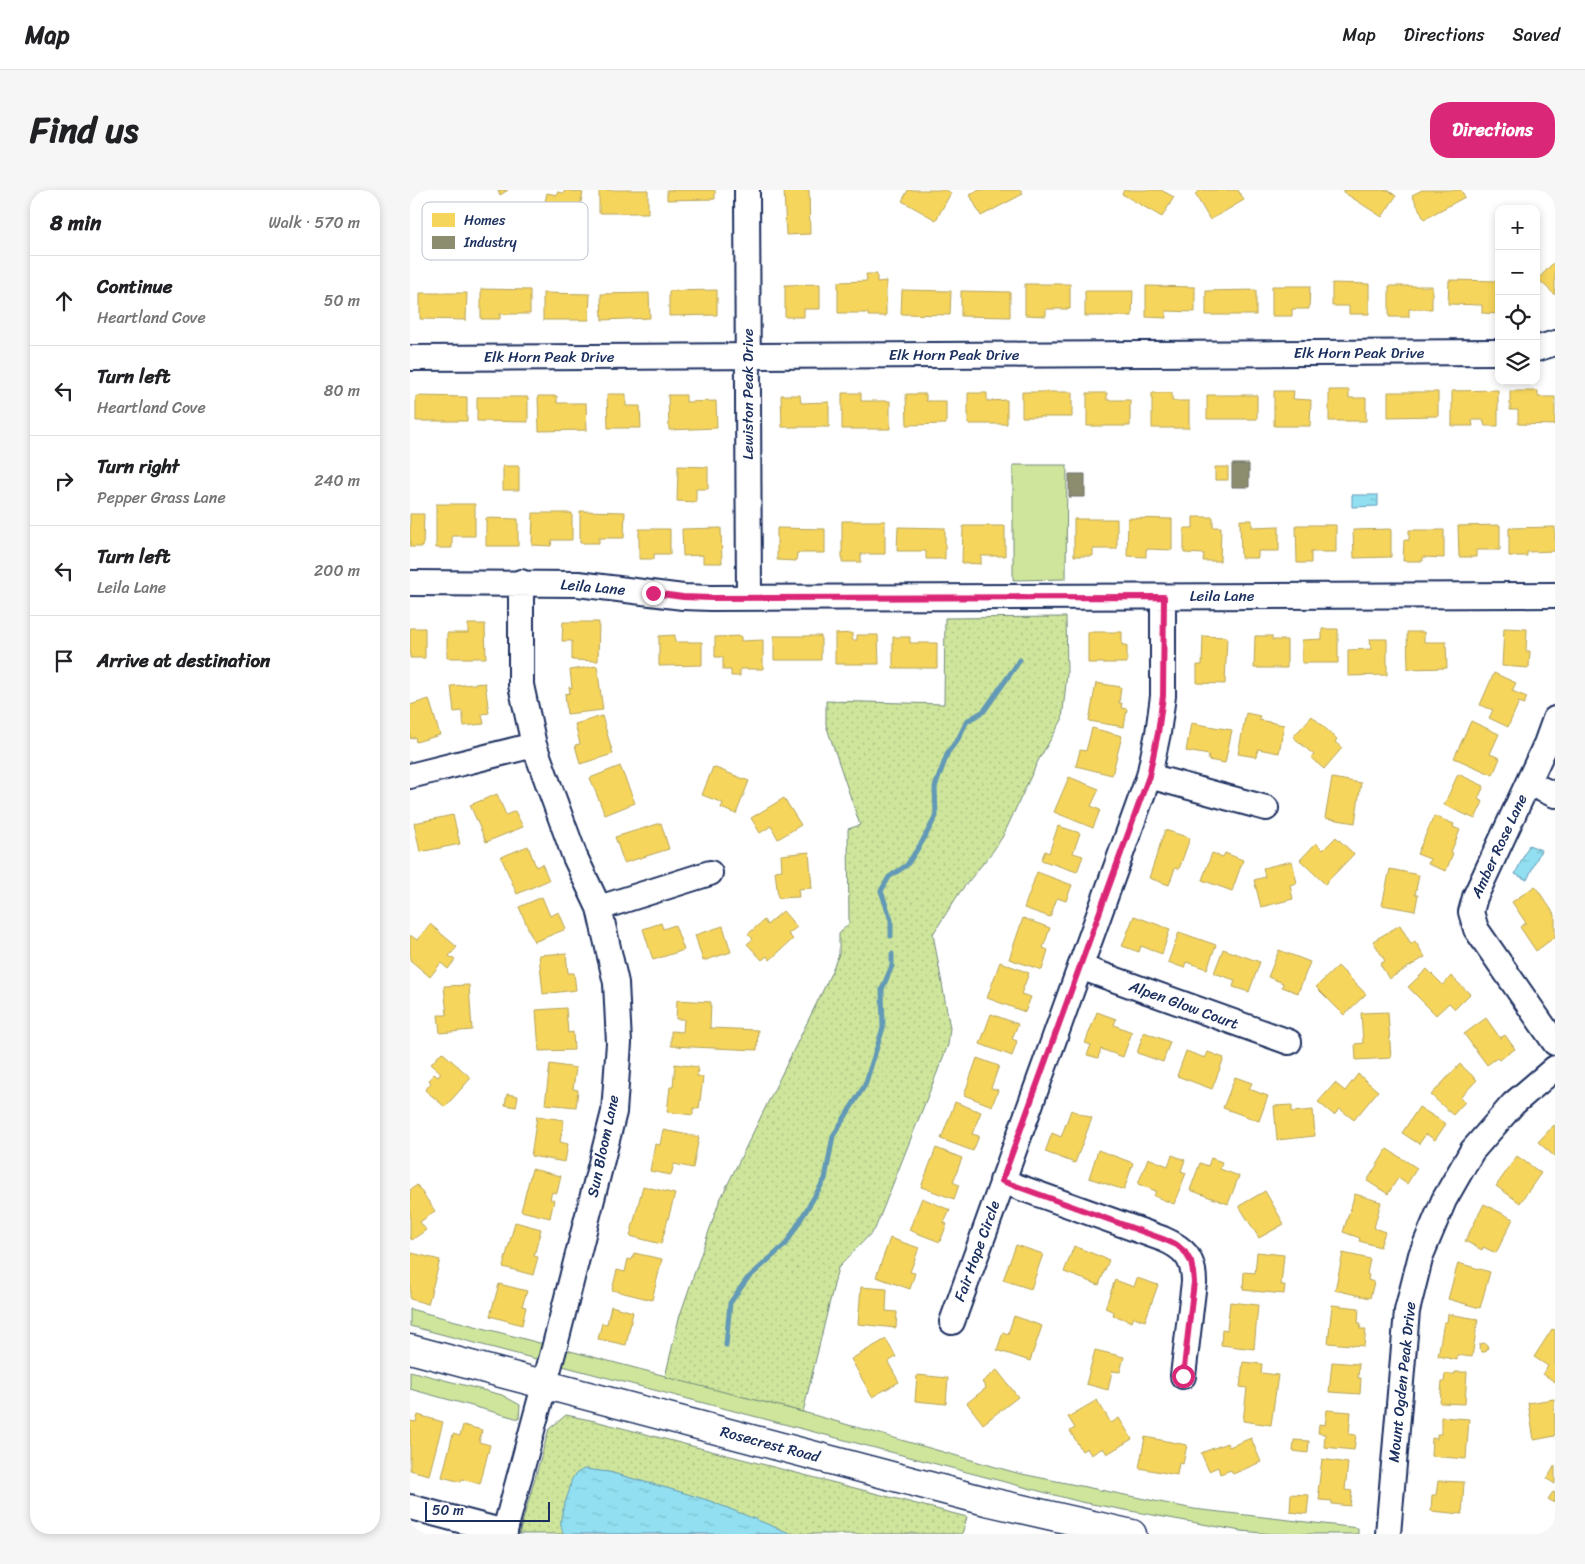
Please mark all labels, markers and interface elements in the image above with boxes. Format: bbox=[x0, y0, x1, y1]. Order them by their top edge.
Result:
text: Map bbox=[25, 14, 69, 56]
text: Map bbox=[1343, 19, 1376, 51]
text: Directions bbox=[1404, 19, 1485, 51]
text: Saved bbox=[1513, 19, 1560, 51]
text: Find us bbox=[30, 99, 138, 161]
button: Directions bbox=[1430, 102, 1555, 158]
legend bbox=[422, 202, 588, 260]
text: 8 min bbox=[50, 204, 101, 242]
map controls bbox=[1495, 205, 1540, 385]
button: + bbox=[1495, 205, 1540, 250]
text: Walk · 570 m bbox=[268, 208, 360, 237]
text: Homes bbox=[464, 208, 506, 233]
text: Industry bbox=[463, 230, 518, 255]
button: − bbox=[1495, 250, 1540, 295]
text: Continue bbox=[97, 270, 173, 303]
text: 50 m bbox=[324, 286, 360, 315]
icon: ahead bbox=[50, 287, 78, 315]
button: locate bbox=[1495, 295, 1540, 340]
text: Heartland Cove bbox=[97, 303, 206, 332]
street label: Lewiston Peak Drive bbox=[735, 328, 761, 460]
street label: Elk Horn Peak Drive bbox=[1294, 340, 1425, 366]
button: layers bbox=[1495, 340, 1540, 385]
street label: Elk Horn Peak Drive bbox=[889, 342, 1020, 368]
street label: Elk Horn Peak Drive bbox=[484, 344, 615, 370]
text: Turn left bbox=[97, 360, 170, 393]
text: 80 m bbox=[324, 376, 360, 405]
icon: left bbox=[50, 377, 78, 405]
text: Heartland Cove bbox=[97, 393, 206, 422]
text: Turn right bbox=[97, 450, 179, 483]
text: 240 m bbox=[314, 466, 360, 495]
icon: right bbox=[50, 467, 78, 495]
text: Pepper Grass Lane bbox=[97, 483, 226, 512]
text: Turn left bbox=[97, 540, 170, 573]
text: 200 m bbox=[314, 556, 360, 585]
icon: left bbox=[50, 557, 78, 585]
street label: Leila Lane bbox=[560, 571, 627, 603]
text: Leila Lane bbox=[97, 573, 166, 602]
route end bbox=[642, 582, 665, 605]
street label: Leila Lane bbox=[1190, 583, 1255, 609]
text: Arrive at destination bbox=[97, 644, 270, 677]
icon: arrive bbox=[50, 647, 78, 675]
street label: Amber Rose Lane bbox=[1463, 789, 1535, 903]
street label: Alpen Glow Court bbox=[1125, 973, 1243, 1037]
street label: Sun Bloom Lane bbox=[579, 1092, 627, 1200]
street label: Fair Hope Circle bbox=[947, 1197, 1007, 1305]
street label: Mount Ogden Peak Drive bbox=[1381, 1300, 1423, 1464]
route start bbox=[1172, 1365, 1195, 1388]
street label: Rosecrest Road bbox=[718, 1418, 824, 1470]
text: 50 m bbox=[432, 1498, 464, 1523]
scale bar bbox=[425, 1499, 550, 1522]

